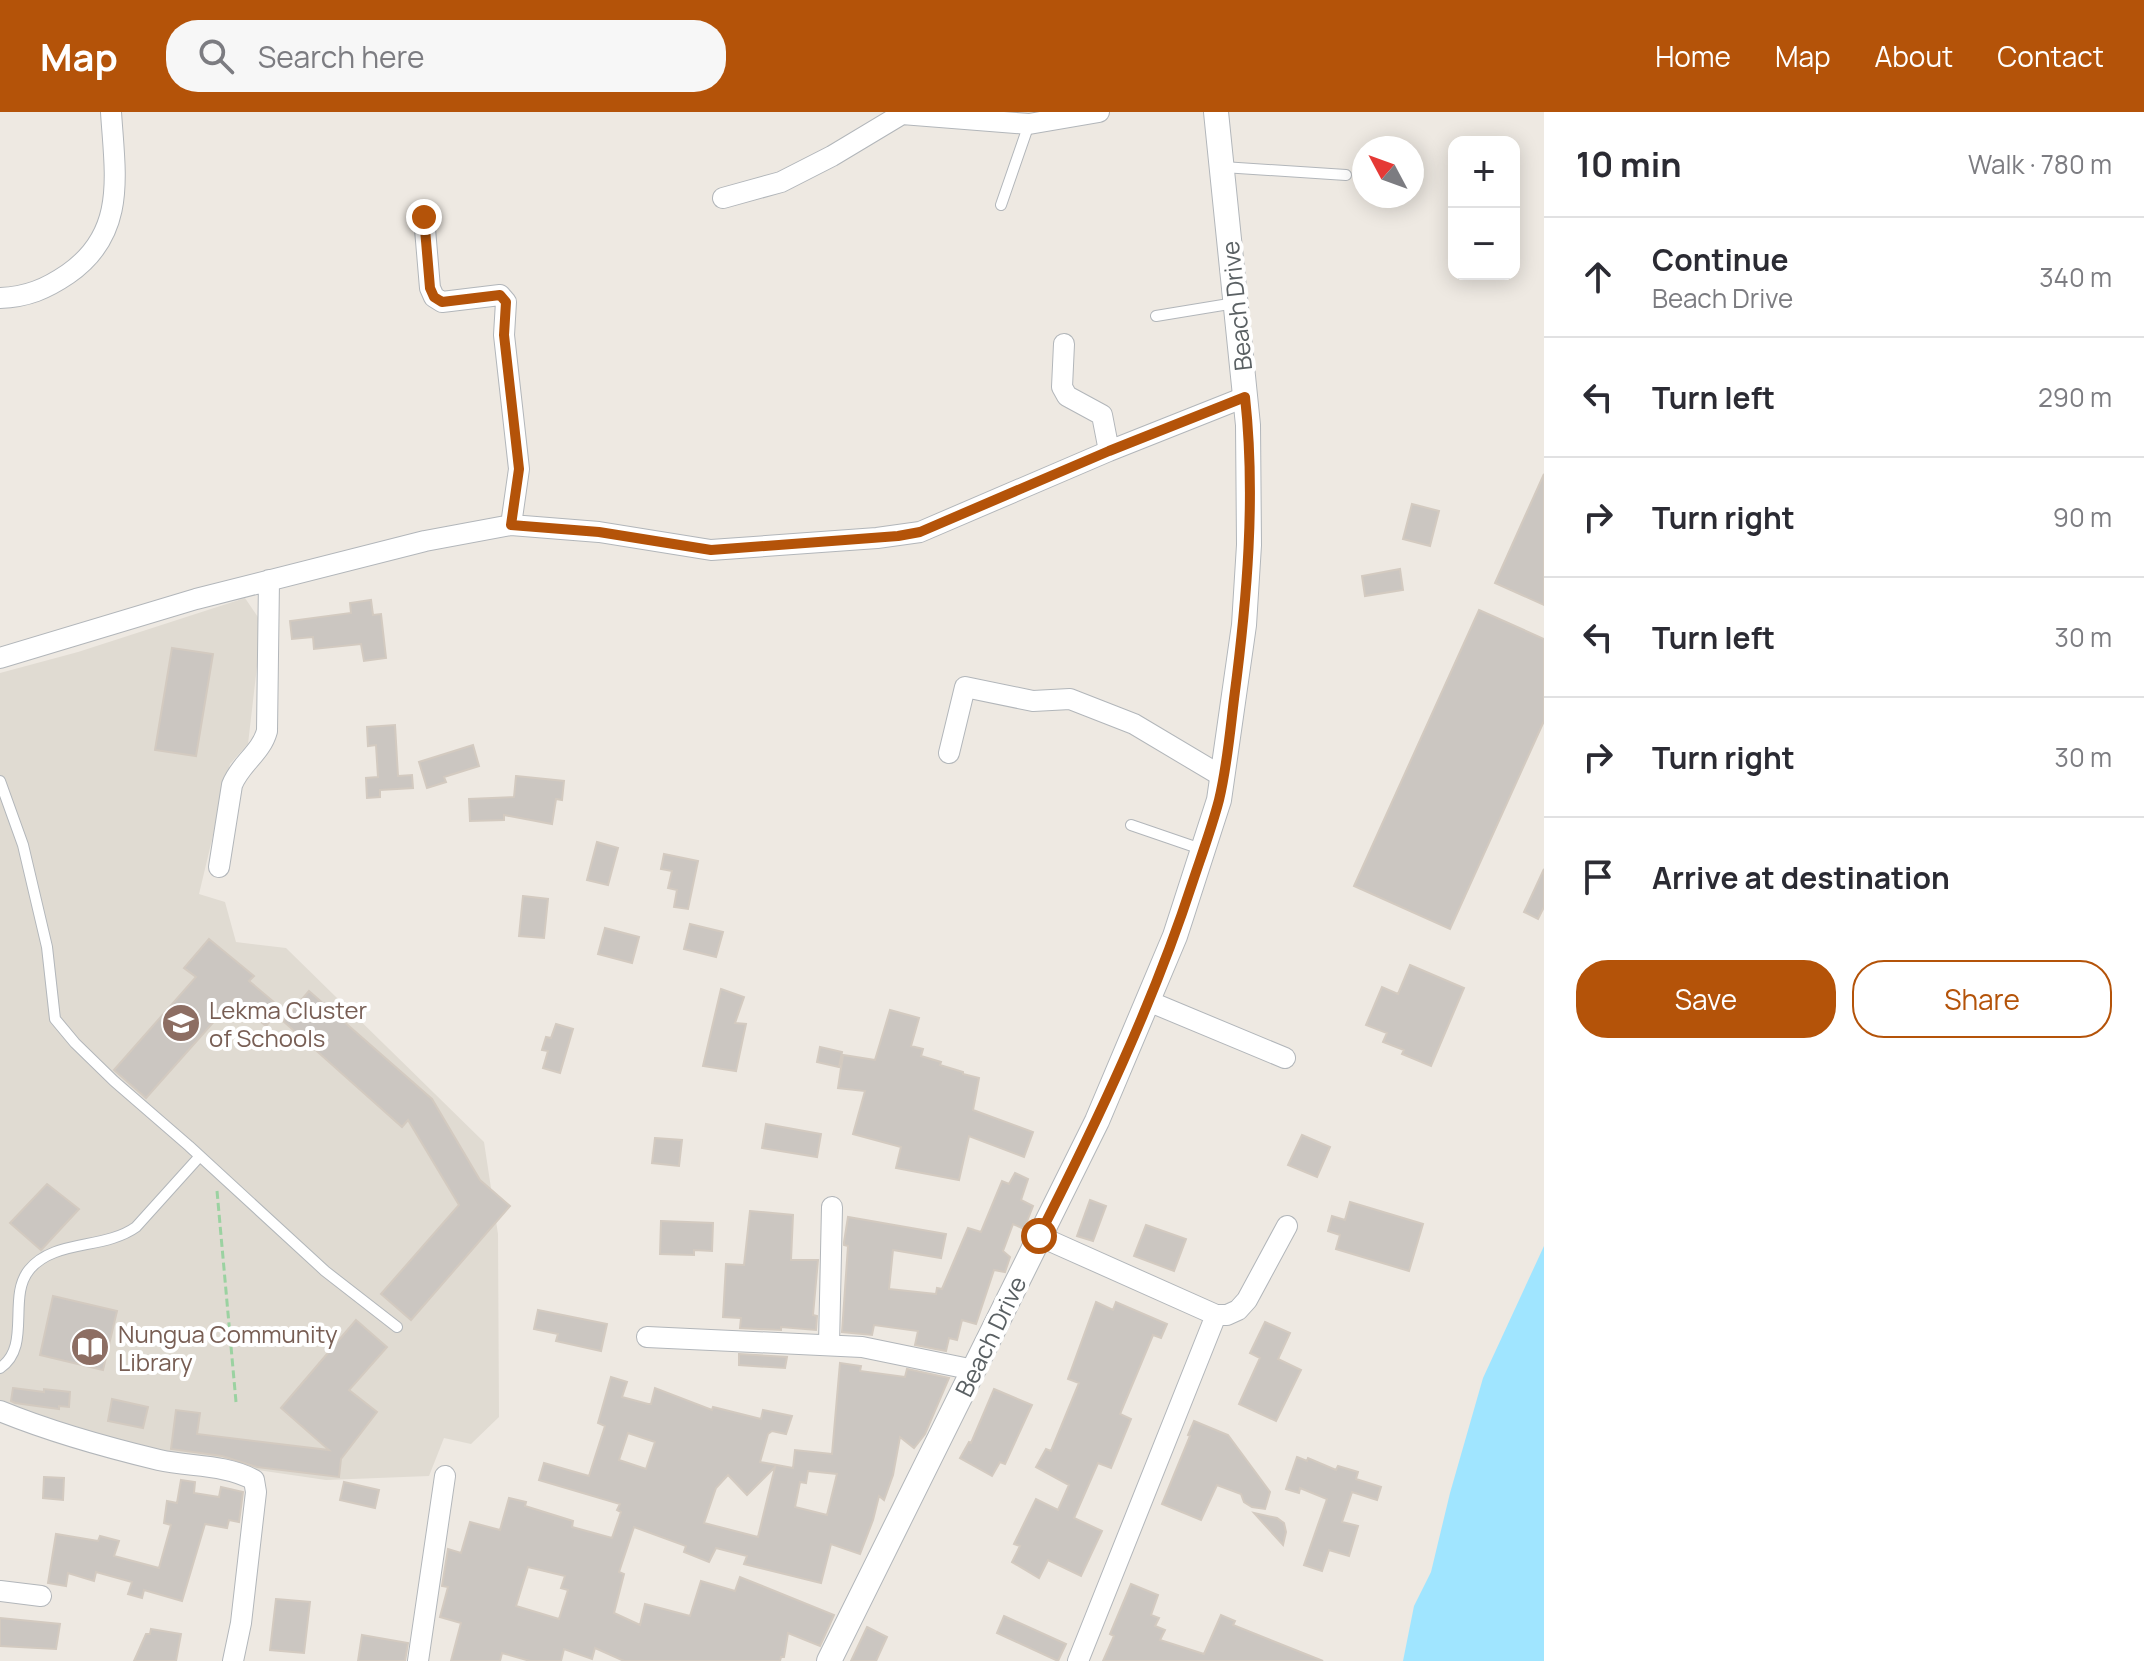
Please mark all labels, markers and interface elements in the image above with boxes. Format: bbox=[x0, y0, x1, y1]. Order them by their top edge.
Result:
search box bbox=[166, 20, 726, 92]
text: Map bbox=[40, 30, 118, 82]
icon: search bbox=[194, 34, 238, 78]
text: Search here bbox=[258, 36, 425, 77]
text: Home bbox=[1655, 37, 1731, 75]
text: Map bbox=[1775, 37, 1831, 75]
text: About bbox=[1875, 37, 1953, 75]
text: Contact bbox=[1997, 37, 2104, 75]
north arrow bbox=[1352, 136, 1424, 208]
map controls bbox=[1448, 136, 1520, 280]
button: + bbox=[1448, 136, 1520, 208]
text: 10 min bbox=[1576, 141, 1681, 187]
text: Walk · 780 m bbox=[1968, 146, 2112, 182]
route end bbox=[406, 199, 442, 235]
button: − bbox=[1448, 208, 1520, 280]
street label: Beach Drive bbox=[1213, 239, 1259, 373]
text: Continue bbox=[1652, 239, 1788, 280]
icon: ahead bbox=[1576, 255, 1620, 299]
text: 340 m bbox=[2039, 259, 2112, 295]
text: Beach Drive bbox=[1652, 280, 1793, 316]
icon: left bbox=[1576, 375, 1620, 419]
text: Turn left bbox=[1652, 377, 1775, 418]
text: 290 m bbox=[2038, 379, 2112, 415]
icon: right bbox=[1576, 495, 1620, 539]
text: Turn right bbox=[1652, 497, 1795, 538]
text: 90 m bbox=[2053, 499, 2112, 535]
icon: left bbox=[1576, 615, 1620, 659]
text: Turn left bbox=[1652, 617, 1775, 658]
text: 30 m bbox=[2055, 619, 2112, 655]
icon: right bbox=[1576, 735, 1620, 779]
text: Turn right bbox=[1652, 737, 1795, 778]
text: 30 m bbox=[2055, 739, 2112, 775]
icon: arrive bbox=[1576, 855, 1620, 899]
text: Arrive at destination bbox=[1652, 857, 1950, 898]
button: Save bbox=[1576, 960, 1836, 1038]
button: Share bbox=[1852, 960, 2112, 1038]
place label: Lekma Cluster of Schools bbox=[209, 993, 367, 1054]
school or university icon: Lekma Cluster of Schools bbox=[160, 1002, 202, 1044]
route start bbox=[1021, 1218, 1057, 1254]
street label: Beach Drive bbox=[947, 1270, 1033, 1402]
place label: Nungua Community Library bbox=[118, 1317, 338, 1378]
library icon: Nungua Community Library bbox=[69, 1326, 111, 1368]

